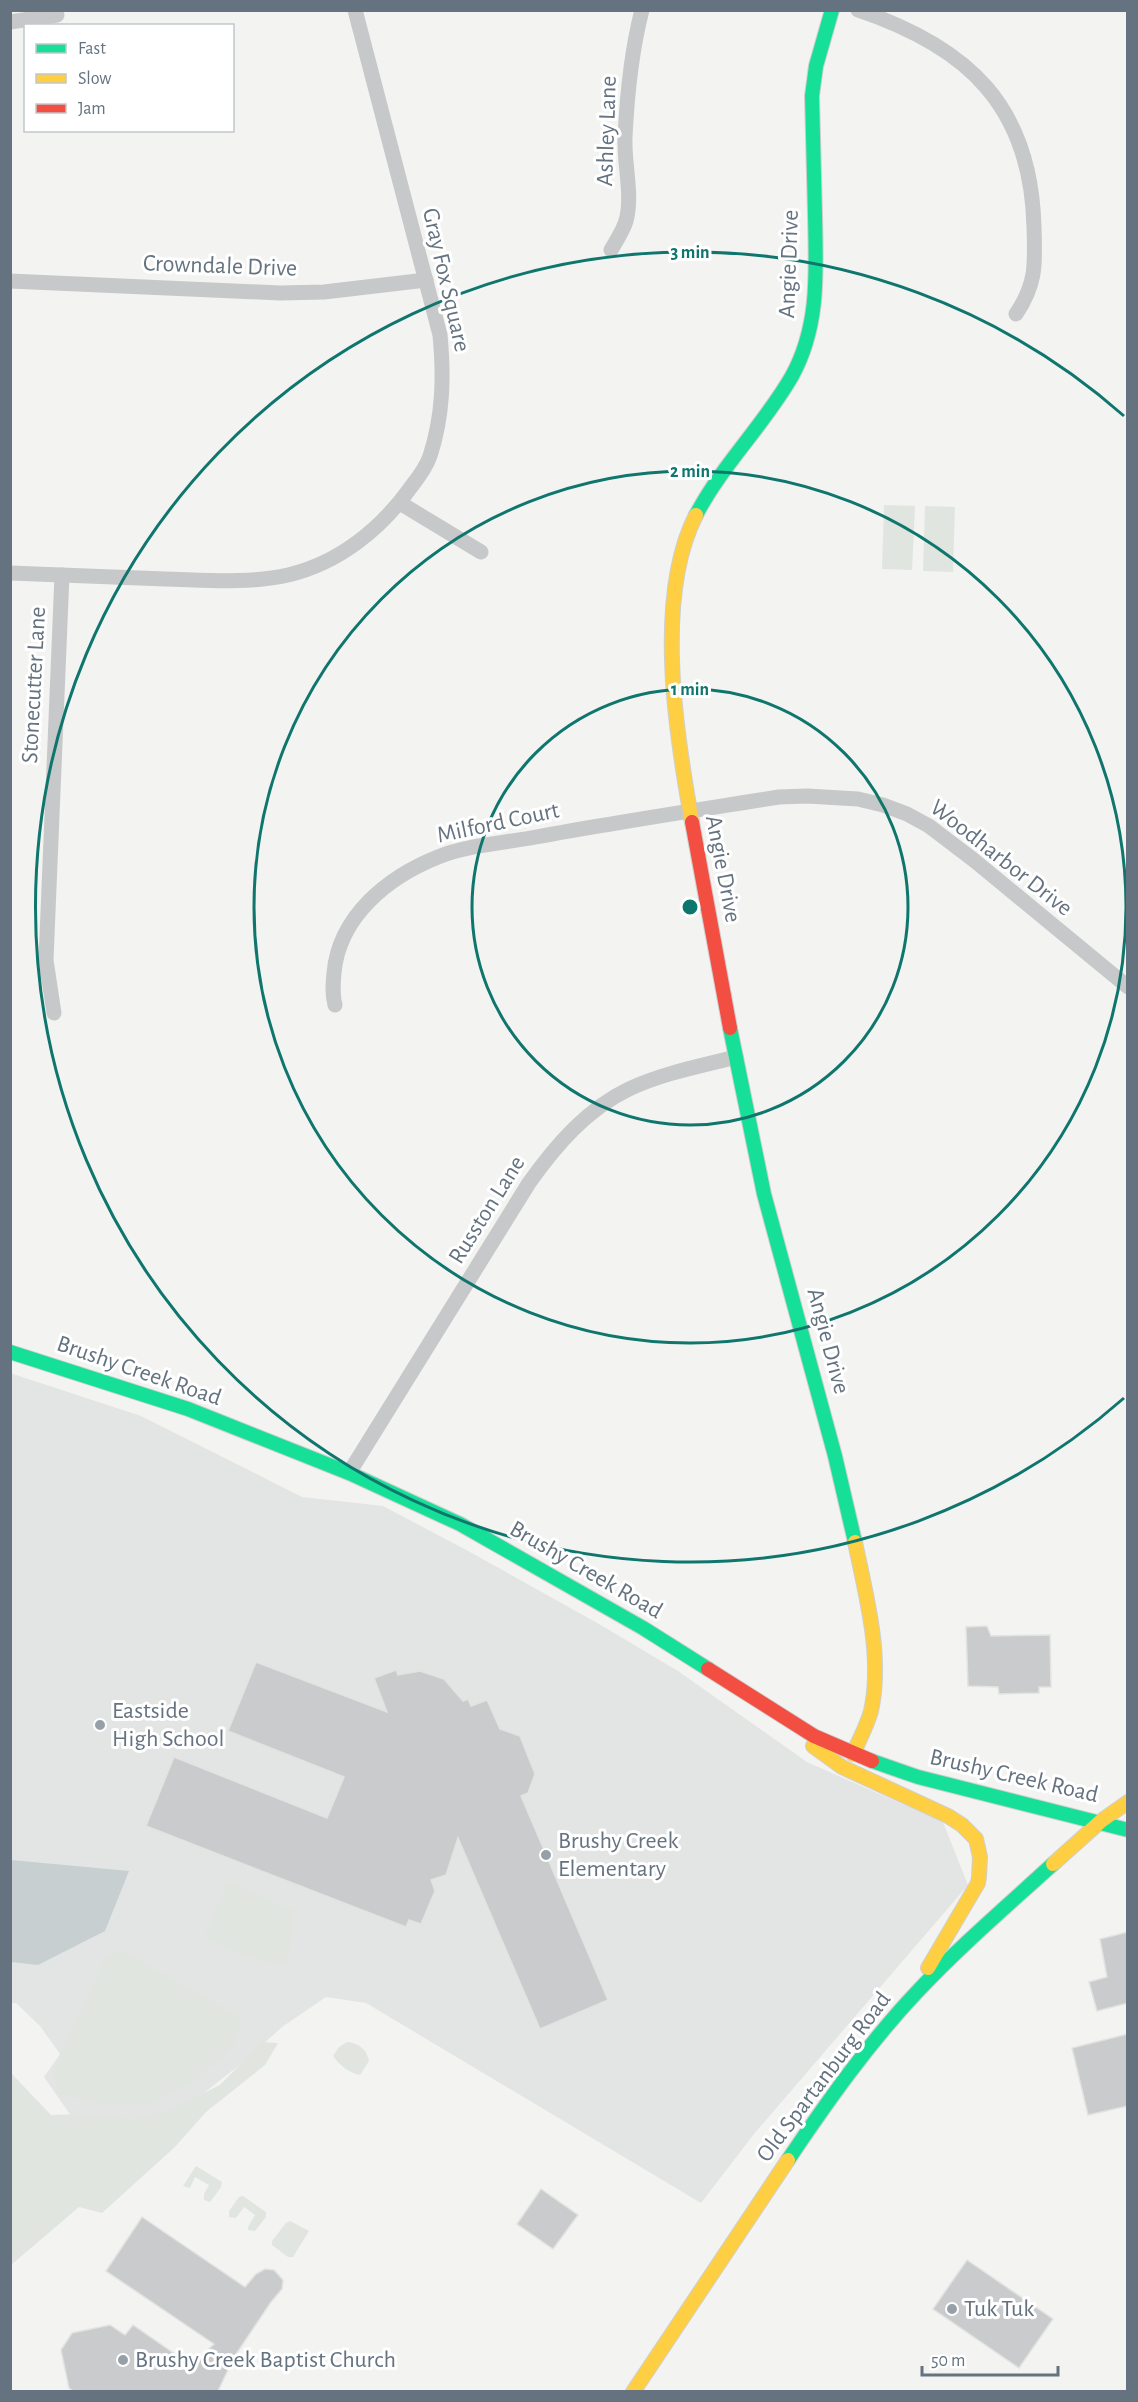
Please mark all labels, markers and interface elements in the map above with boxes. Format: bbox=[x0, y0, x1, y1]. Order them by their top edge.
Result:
legend bbox=[24, 24, 234, 132]
text: Fast bbox=[78, 40, 106, 58]
text: Slow bbox=[78, 70, 111, 88]
street label: Ashley Lane bbox=[593, 75, 621, 187]
text: Jam bbox=[78, 100, 106, 118]
street label: Gray Fox Square bbox=[418, 206, 474, 354]
street label: Angie Drive bbox=[775, 209, 803, 319]
text: 3 min bbox=[670, 244, 710, 262]
street label: Crowndale Drive bbox=[143, 251, 297, 281]
text: 2 min bbox=[670, 463, 710, 481]
street label: Stonecutter Lane bbox=[18, 606, 50, 764]
text: 1 min bbox=[671, 681, 709, 699]
street label: Woodharbor Drive bbox=[925, 795, 1077, 921]
street label: Milford Court bbox=[435, 798, 562, 848]
street label: Angie Drive bbox=[701, 813, 745, 925]
centre of rings bbox=[680, 897, 700, 917]
street label: Russton Lane bbox=[444, 1152, 530, 1268]
street label: Angie Drive bbox=[802, 1286, 854, 1396]
street label: Brushy Creek Road bbox=[54, 1332, 224, 1410]
street label: Brushy Creek Road bbox=[505, 1517, 667, 1623]
place label: Eastside High School bbox=[112, 1699, 224, 1751]
marker: Eastside High School bbox=[93, 1718, 107, 1732]
street label: Brushy Creek Road bbox=[927, 1745, 1101, 1807]
place label: Brushy Creek Elementary bbox=[558, 1829, 679, 1881]
marker: Brushy Creek Elementary bbox=[539, 1848, 553, 1862]
street label: Old Spartanburg Road bbox=[752, 1987, 896, 2167]
place label: Tuk Tuk bbox=[964, 2297, 1034, 2321]
marker: Tuk Tuk bbox=[945, 2302, 959, 2316]
scale bar bbox=[922, 2339, 1058, 2377]
place label: Brushy Creek Baptist Church bbox=[135, 2348, 396, 2372]
text: 50 m bbox=[931, 2352, 965, 2370]
marker: Brushy Creek Baptist Church bbox=[116, 2353, 130, 2367]

